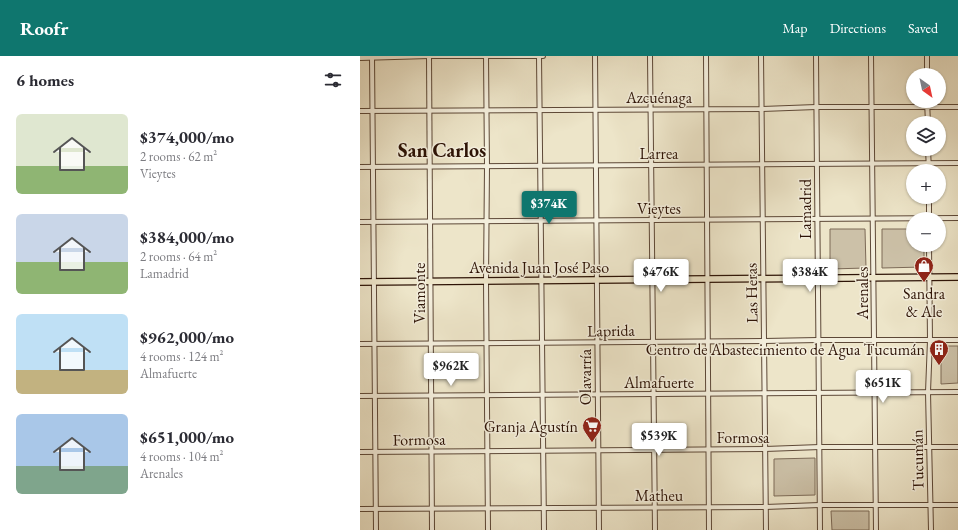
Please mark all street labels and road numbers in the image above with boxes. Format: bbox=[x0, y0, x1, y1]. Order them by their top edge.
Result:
street label: Azcuénaga bbox=[625, 87, 693, 108]
street label: Larrea bbox=[639, 143, 679, 164]
street label: Lamadrid bbox=[795, 178, 816, 239]
street label: Vieytes bbox=[637, 198, 681, 219]
street label: Avenida Juan José Paso bbox=[468, 257, 609, 278]
street label: Viamonte bbox=[409, 263, 430, 323]
street label: Las Heras bbox=[740, 263, 763, 323]
street label: Arenales bbox=[852, 267, 873, 320]
street label: Laprida bbox=[587, 320, 636, 341]
street label: Olavarría bbox=[575, 348, 596, 405]
street label: Almafuerte bbox=[623, 372, 694, 393]
street label: Formosa bbox=[717, 427, 770, 448]
street label: Formosa bbox=[392, 429, 446, 450]
street label: Tucumán bbox=[906, 429, 929, 491]
street label: Matheu bbox=[635, 485, 684, 506]

